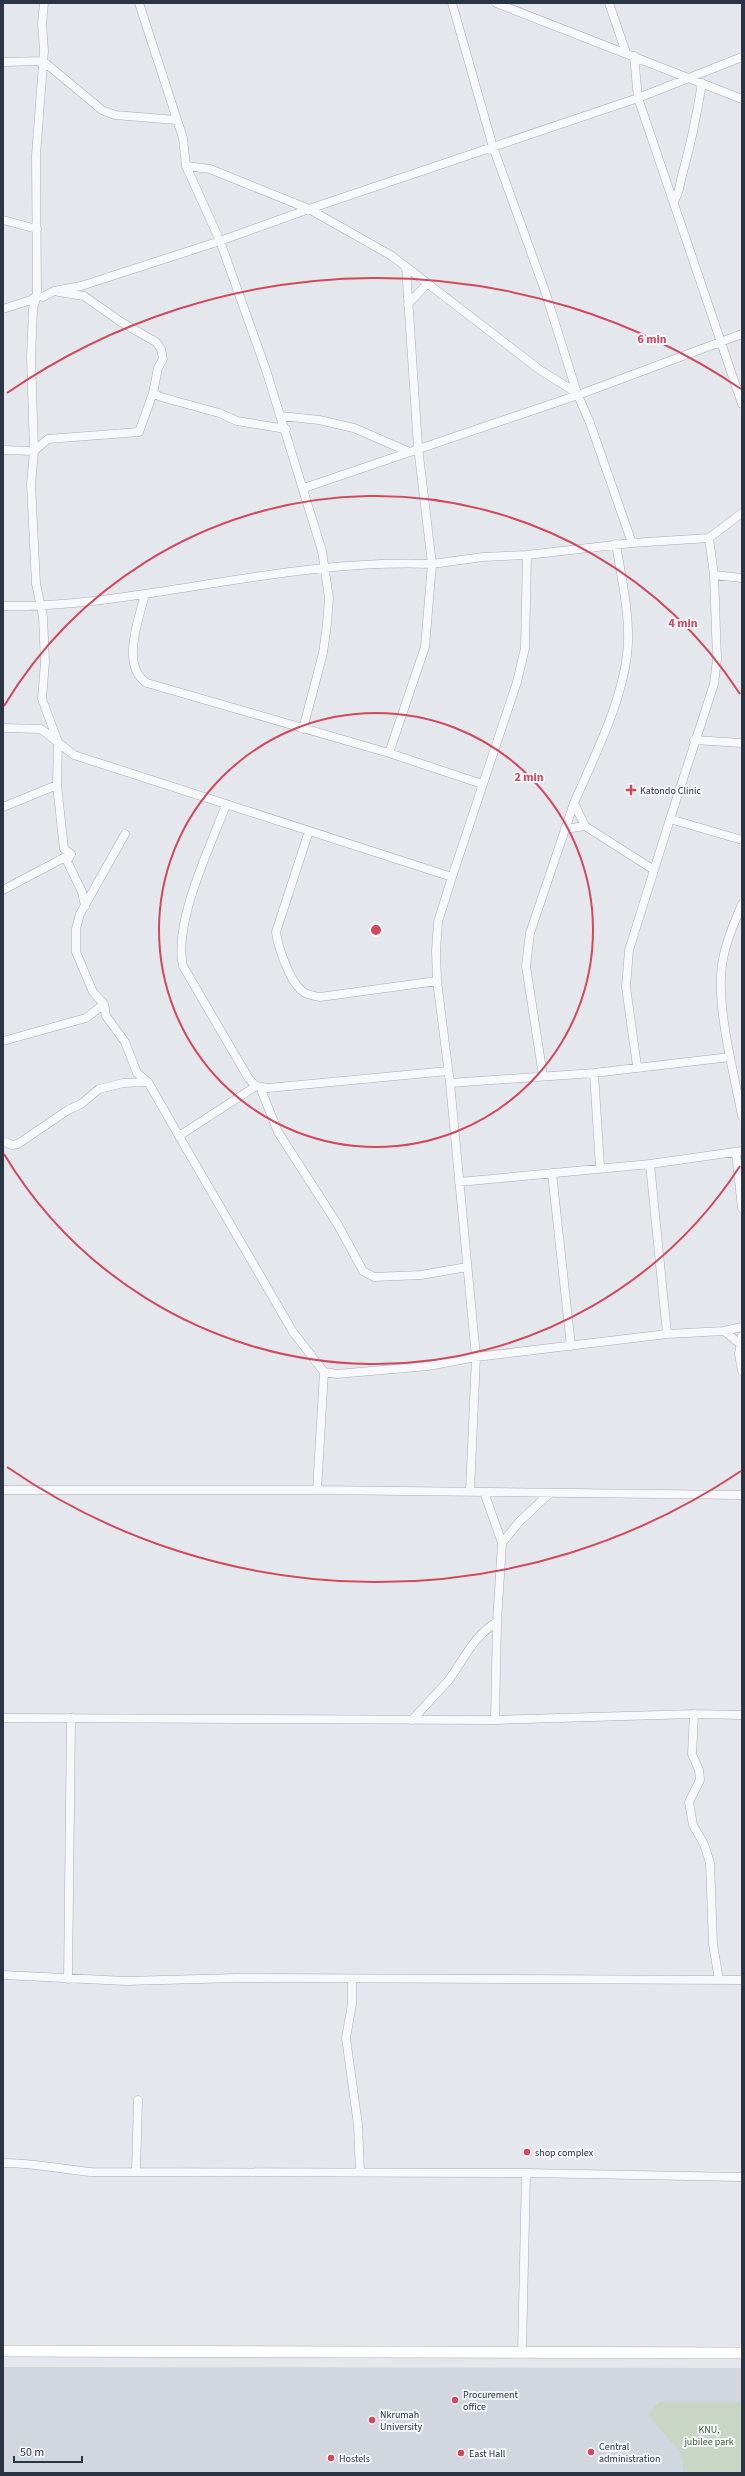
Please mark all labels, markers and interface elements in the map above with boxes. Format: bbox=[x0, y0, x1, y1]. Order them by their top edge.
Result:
text: 6 min bbox=[637, 331, 667, 348]
text: 4 min bbox=[668, 615, 698, 632]
text: 2 min bbox=[514, 769, 544, 786]
marker: Katondo Clinic bbox=[625, 784, 637, 796]
place label: Katondo Clinic bbox=[640, 784, 701, 798]
centre of rings bbox=[369, 923, 383, 937]
place label: shop complex bbox=[535, 2146, 594, 2160]
marker: shop complex bbox=[522, 2147, 532, 2157]
place label: Procurement office bbox=[463, 2388, 518, 2414]
marker: Procurement office bbox=[450, 2395, 460, 2405]
place label: Nkrumah University bbox=[380, 2408, 422, 2434]
marker: Nkrumah University bbox=[367, 2415, 377, 2425]
park label: KNU, jubilee park bbox=[683, 2423, 734, 2449]
scale bar bbox=[14, 2438, 82, 2464]
place label: Central administration bbox=[599, 2440, 661, 2466]
text: 50 m bbox=[20, 2444, 44, 2461]
place label: East Hall bbox=[469, 2447, 506, 2461]
marker: Central administration bbox=[586, 2447, 596, 2457]
marker: East Hall bbox=[456, 2448, 466, 2458]
place label: Hostels bbox=[339, 2452, 370, 2466]
marker: Hostels bbox=[326, 2453, 336, 2463]

